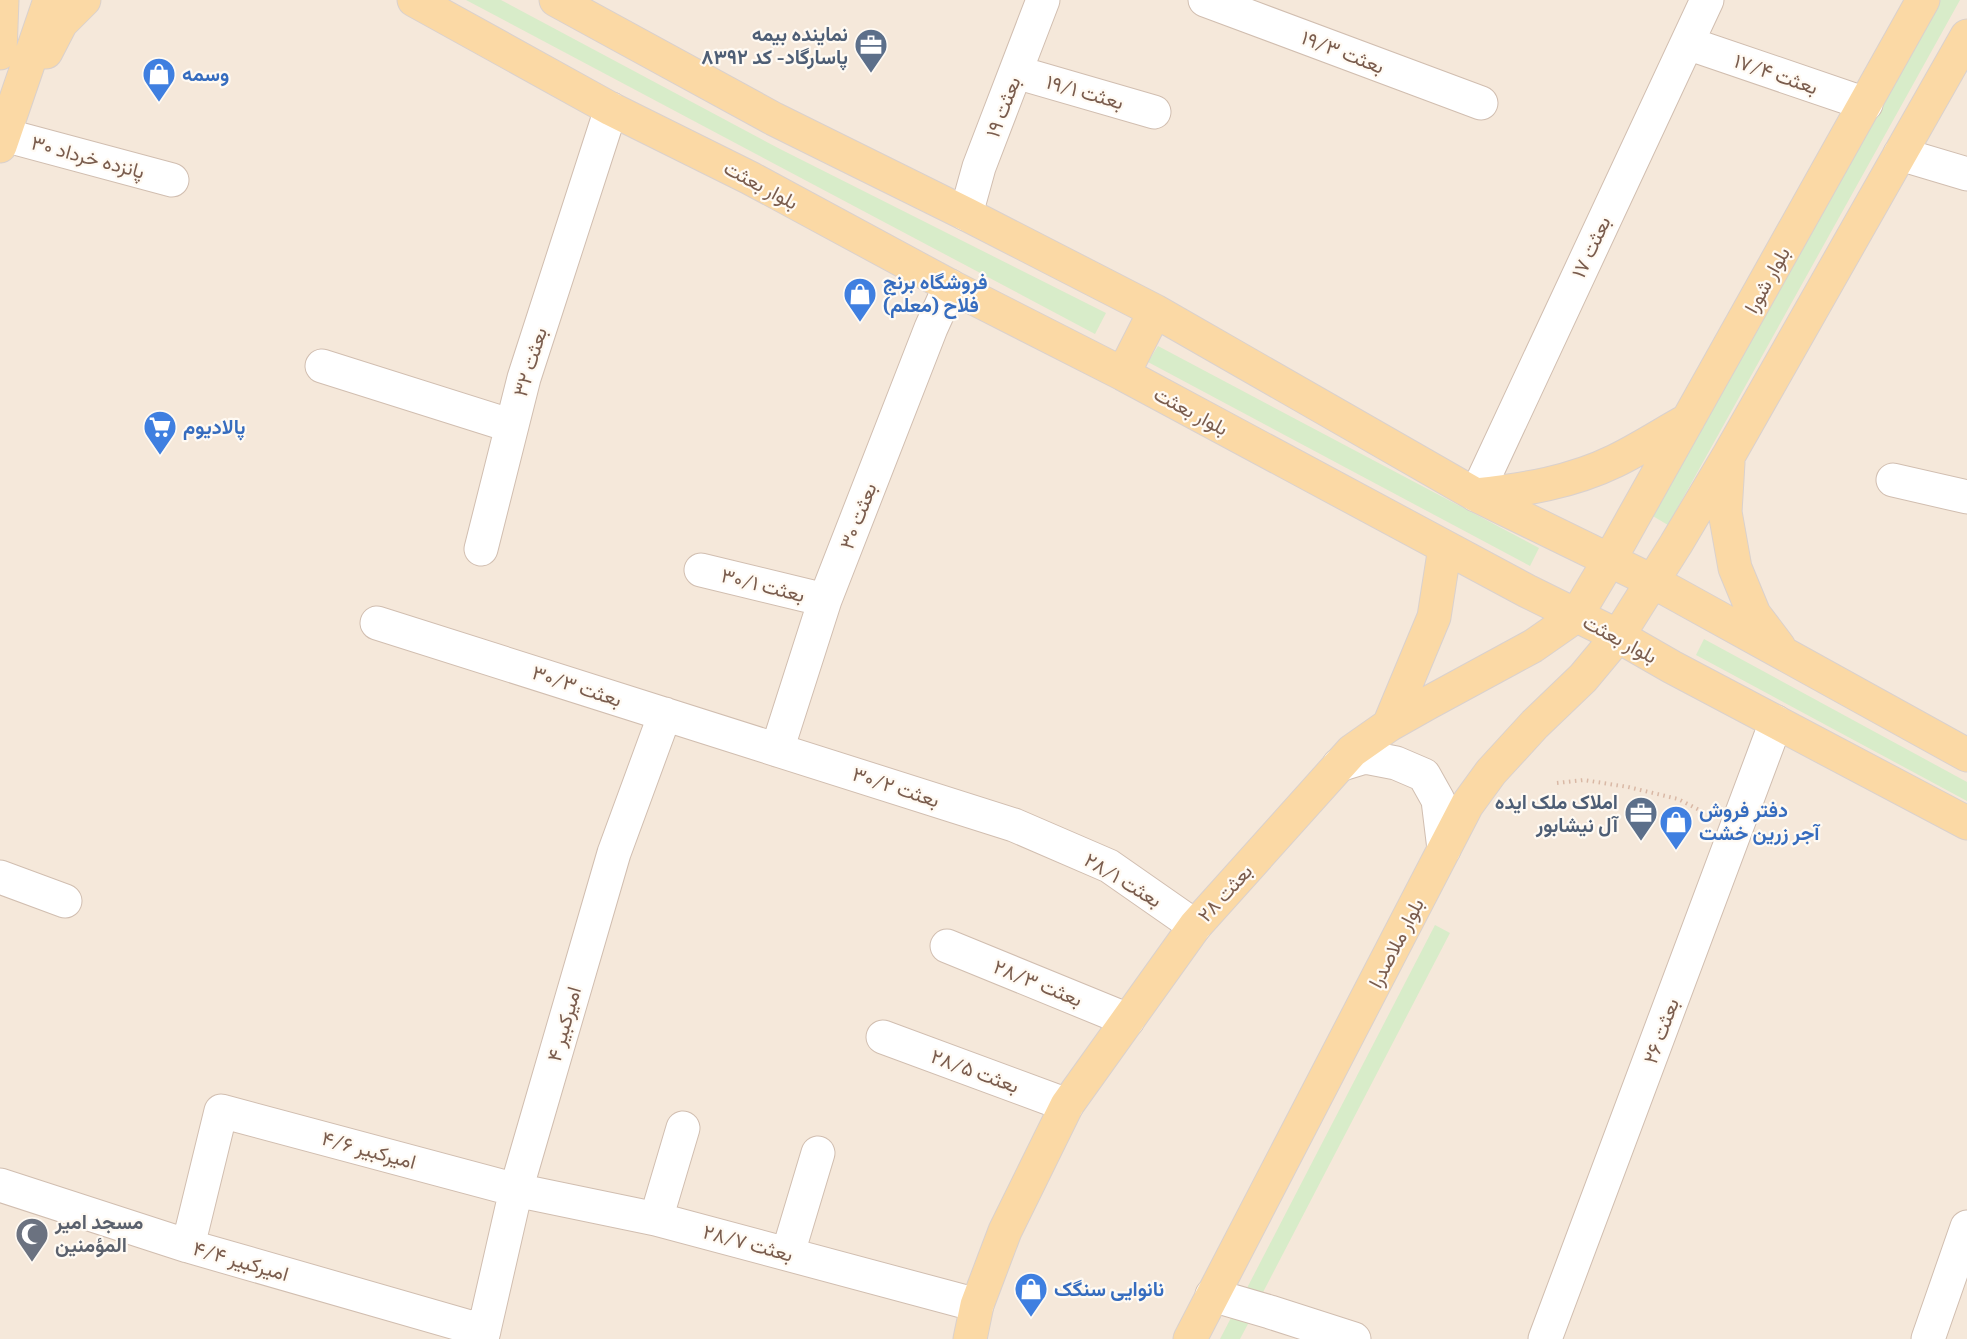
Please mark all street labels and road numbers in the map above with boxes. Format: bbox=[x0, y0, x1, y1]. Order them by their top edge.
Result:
street label: بعثت ۱۹/۳ bbox=[1298, 24, 1388, 79]
street label: بعثت ۱۷/۴ bbox=[1731, 48, 1821, 99]
street label: بعثت ۱۹/۱ bbox=[1044, 69, 1127, 114]
street label: بعثت ۱۹ bbox=[980, 73, 1025, 141]
street label: پانزده خرداد ۳۰ bbox=[28, 129, 147, 186]
street label: بلوار بعثت bbox=[719, 155, 803, 215]
street label: بعثت ۱۷ bbox=[1565, 212, 1616, 282]
street label: بلوار شورا bbox=[1738, 242, 1796, 318]
street label: بعثت ۳۲ bbox=[507, 324, 552, 400]
street label: بلوار بعثت bbox=[1149, 381, 1233, 441]
street label: بعثت ۳۰ bbox=[833, 479, 882, 553]
street label: بعثت ۳۰/۱ bbox=[719, 562, 808, 607]
street label: بلوار بعثت bbox=[1578, 609, 1662, 669]
street label: بعثت ۳۰/۳ bbox=[529, 659, 625, 712]
street label: بعثت ۳۰/۲ bbox=[850, 761, 943, 812]
street label: بعثت ۲۸/۱ bbox=[1080, 847, 1167, 912]
street label: بعثت ۲۸ bbox=[1192, 858, 1257, 927]
street label: بلوار ملاصدرا bbox=[1362, 894, 1430, 992]
street label: بعثت ۲۸/۳ bbox=[990, 953, 1086, 1012]
street label: امیرکبیر ۴ bbox=[541, 984, 587, 1064]
street label: بعثت ۲۶ bbox=[1637, 995, 1684, 1067]
street label: بعثت ۲۸/۵ bbox=[928, 1043, 1023, 1098]
street label: امیرکبیر ۴/۶ bbox=[319, 1125, 419, 1175]
street label: بعثت ۲۸/۷ bbox=[700, 1219, 796, 1266]
street label: امیرکبیر ۴/۴ bbox=[190, 1235, 292, 1287]

